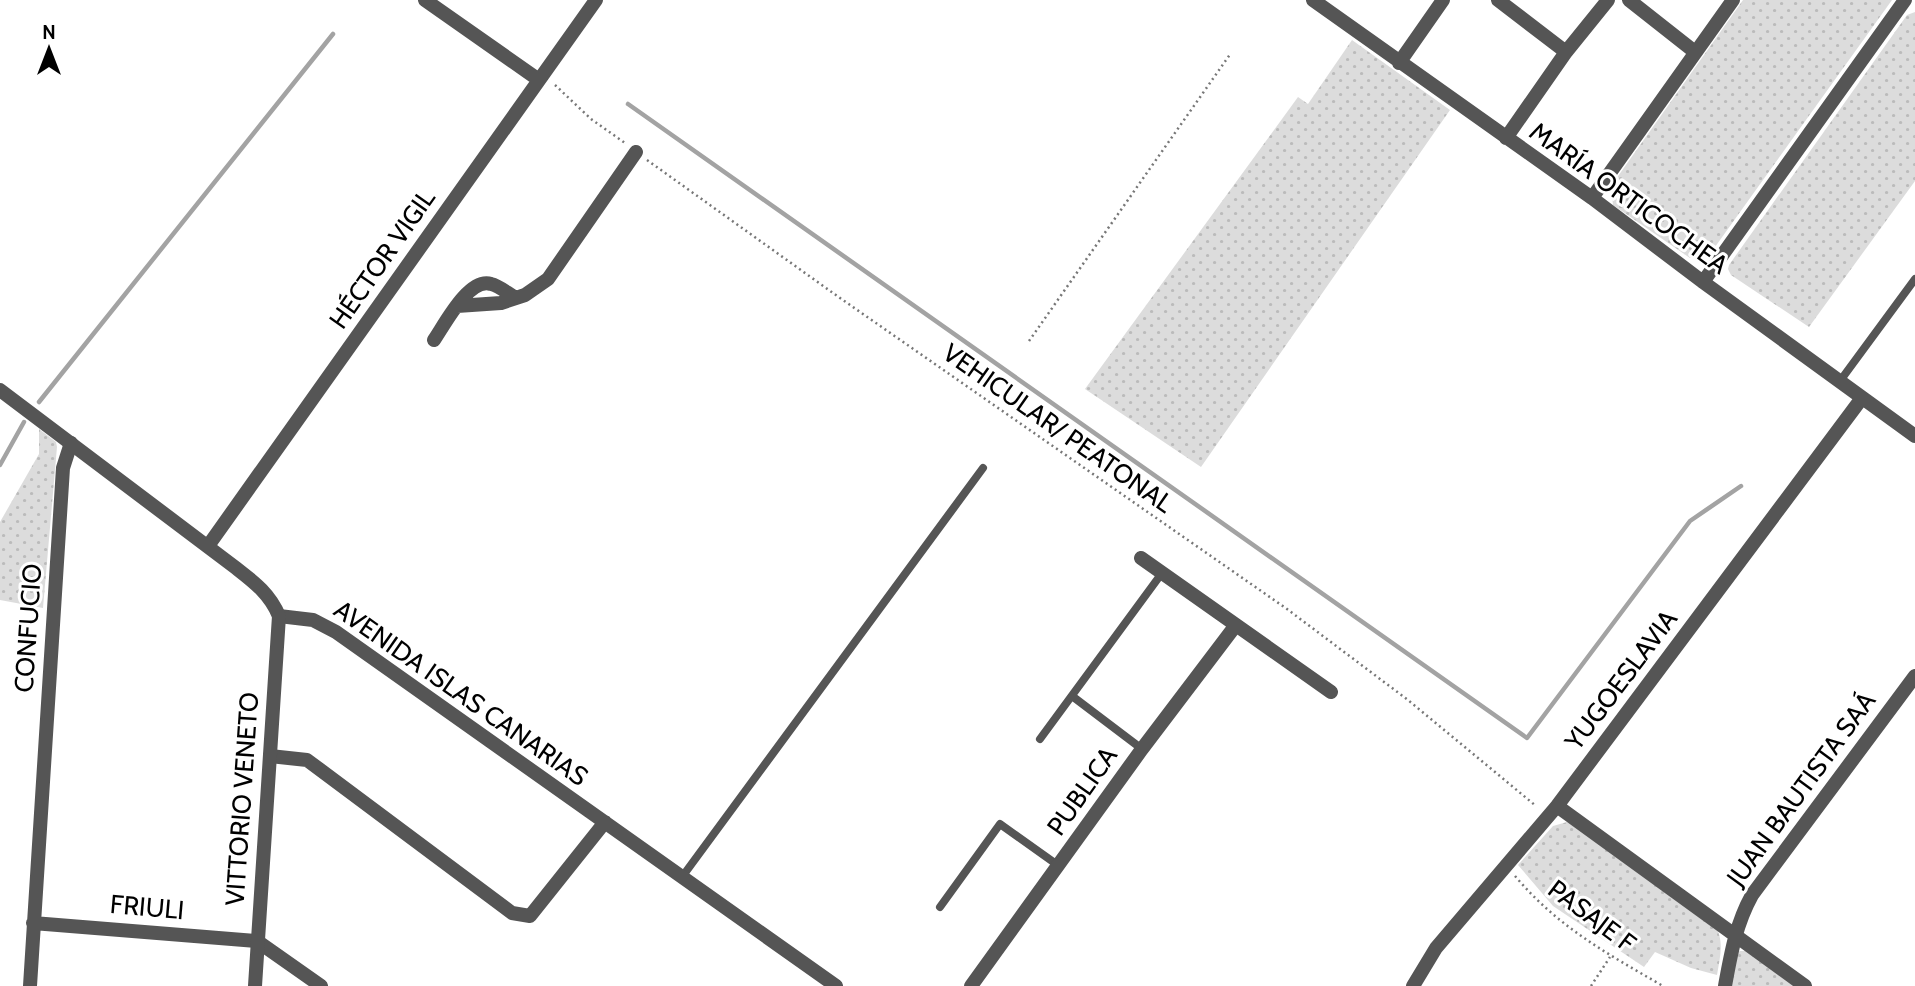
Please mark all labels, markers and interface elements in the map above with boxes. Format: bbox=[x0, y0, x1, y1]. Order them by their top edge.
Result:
north arrow bbox=[14, 14, 84, 84]
text: N bbox=[42, 21, 56, 44]
street label: MARÍA ORTICOCHEA bbox=[1523, 115, 1735, 281]
street label: HÉCTOR VIGIL bbox=[322, 183, 442, 335]
street label: VEHICULAR/ PEATONAL bbox=[937, 336, 1179, 520]
street label: CONFUCIO bbox=[8, 563, 48, 693]
street label: AVENIDA ISLAS CANARIAS bbox=[328, 593, 594, 793]
street label: YUGOESLAVIA bbox=[1557, 604, 1684, 757]
street label: JUAN BAUTISTA SAÁ bbox=[1719, 686, 1882, 893]
street label: VITTORIO VENETO bbox=[219, 691, 265, 907]
street label: PUBLICA bbox=[1040, 740, 1124, 842]
street label: PASAJE F bbox=[1542, 873, 1642, 960]
street label: FRIULI bbox=[109, 888, 185, 926]

